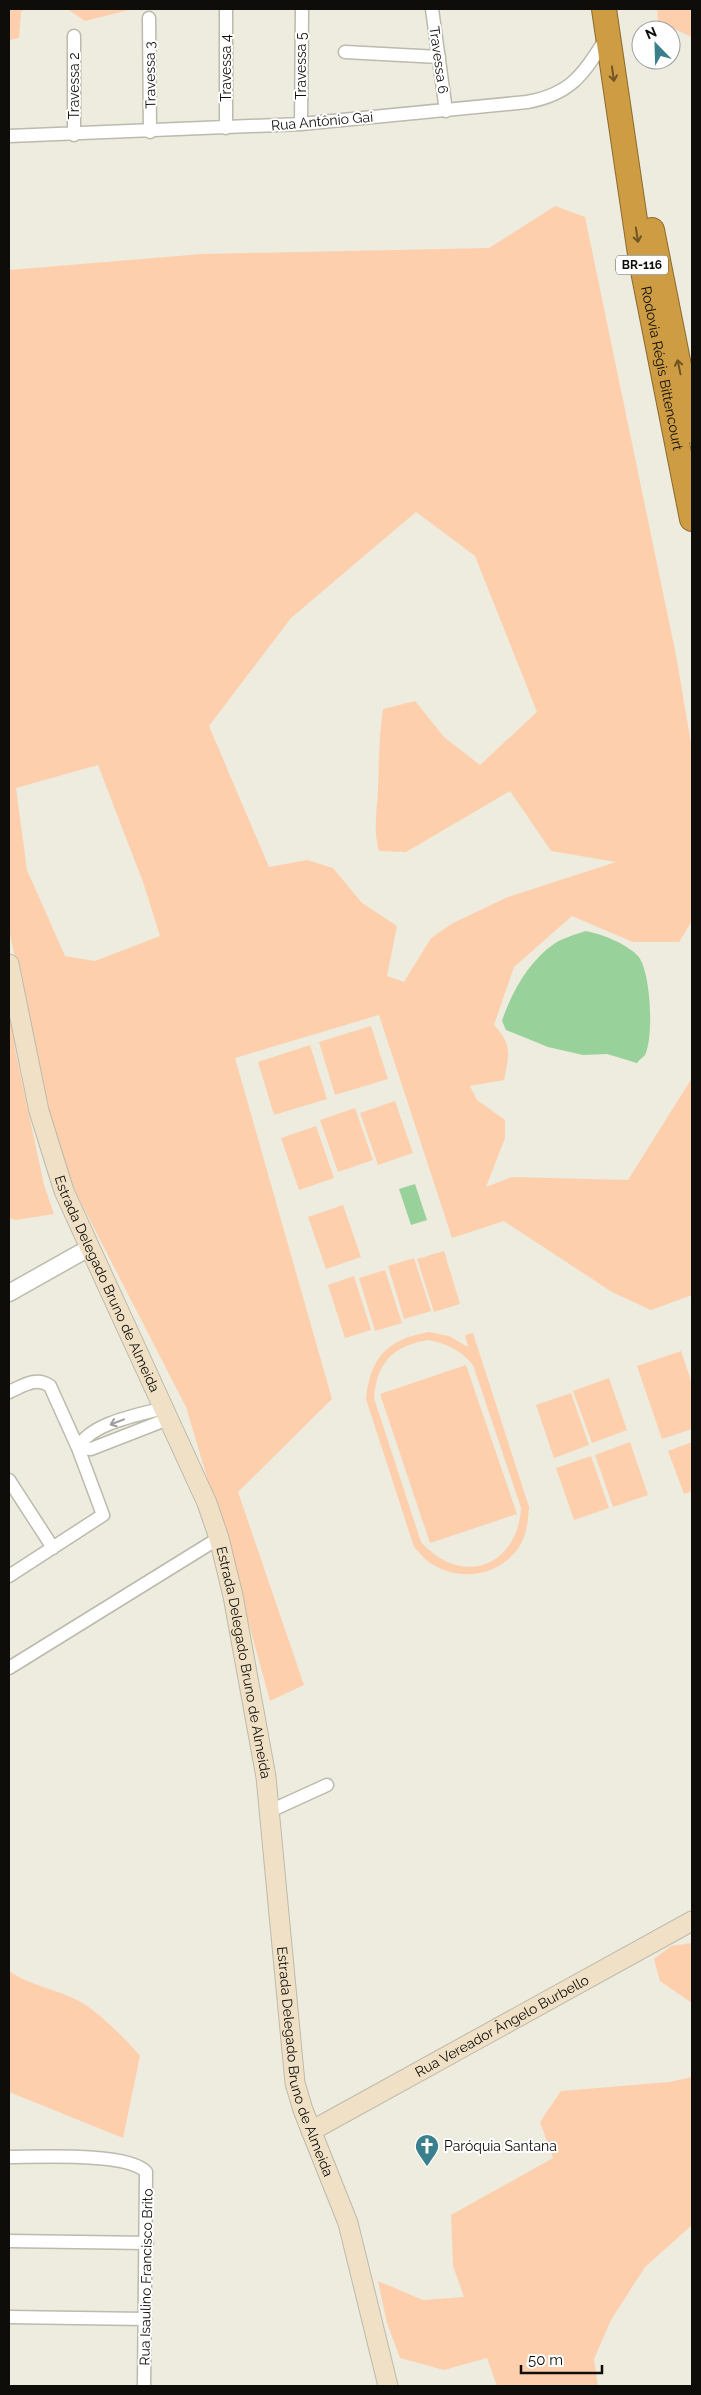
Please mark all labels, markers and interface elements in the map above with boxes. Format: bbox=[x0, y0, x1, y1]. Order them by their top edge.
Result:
north arrow bbox=[631, 20, 681, 70]
text: N bbox=[643, 24, 659, 42]
street label: Travessa 6 bbox=[426, 25, 452, 95]
street label: Travessa 5 bbox=[293, 32, 309, 100]
street label: Travessa 4 bbox=[218, 34, 234, 102]
street label: Travessa 3 bbox=[141, 41, 159, 109]
street label: Travessa 2 bbox=[66, 52, 82, 120]
one-way arrow bbox=[608, 66, 618, 82]
street label: Rua Antônio Gai bbox=[270, 109, 374, 133]
one-way arrow bbox=[632, 227, 642, 243]
road number: BR-116 bbox=[616, 256, 668, 274]
street label: Rodovia Régis Bittencourt bbox=[638, 285, 686, 452]
one-way arrow bbox=[673, 359, 683, 375]
street label: Estrada Delegado Bruno de Almeida bbox=[52, 1173, 163, 1395]
one-way arrow bbox=[110, 1418, 125, 1427]
street label: Estrada Delegado Bruno de Almeida bbox=[213, 1545, 274, 1780]
street label: Estrada Delegado Bruno de Almeida bbox=[274, 1946, 337, 2179]
street label: Rua Vereador Ângelo Burbello bbox=[412, 1971, 592, 2080]
church icon: Paróquia Santana bbox=[414, 2133, 440, 2167]
place label: Paróquia Santana bbox=[444, 2138, 557, 2154]
street label: Rua Isaulino Francisco Brito bbox=[136, 2188, 156, 2366]
scale bar bbox=[521, 2342, 602, 2374]
text: 50 m bbox=[528, 2351, 563, 2369]

